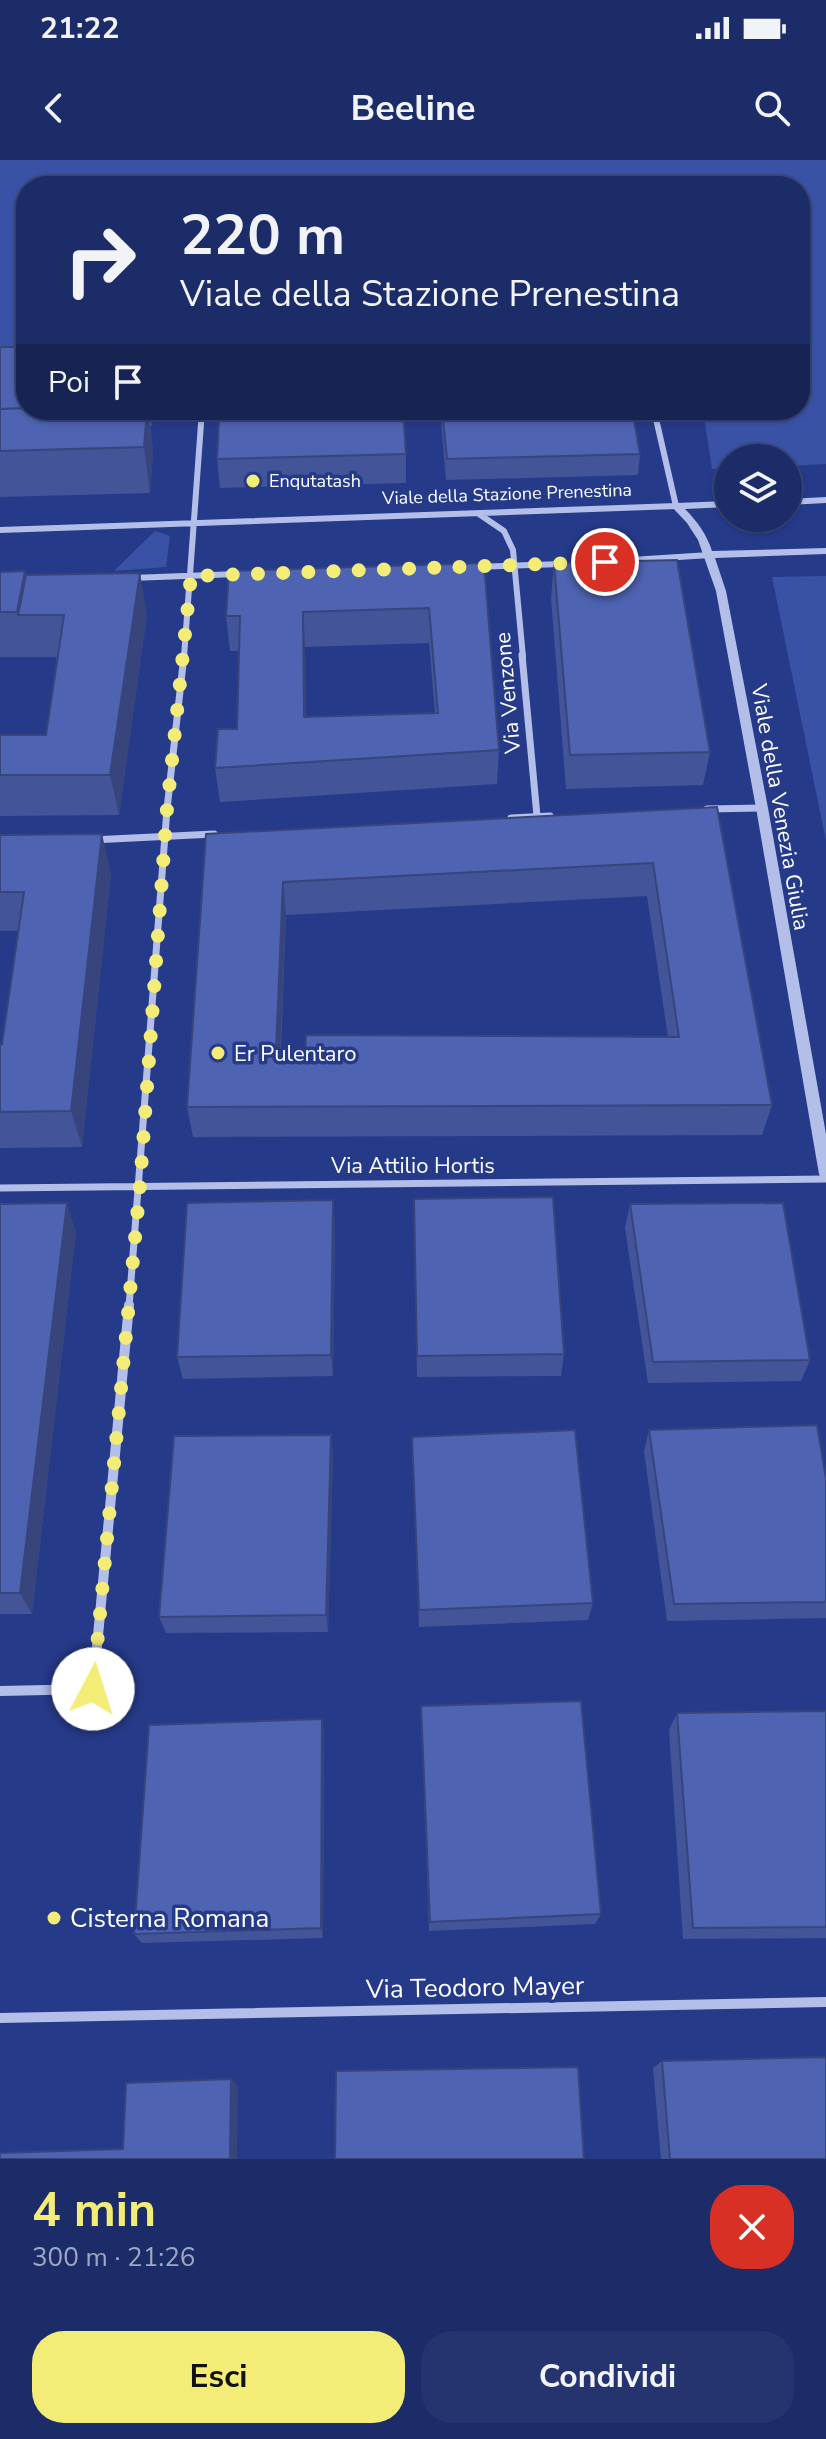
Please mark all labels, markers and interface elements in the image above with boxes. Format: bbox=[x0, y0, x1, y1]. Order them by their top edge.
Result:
text: 21:22 bbox=[40, 8, 119, 49]
text: Beeline bbox=[350, 84, 476, 133]
icon: back bbox=[32, 86, 76, 130]
icon: search bbox=[750, 86, 794, 130]
text: 220 m bbox=[180, 197, 345, 274]
icon: right bbox=[48, 208, 152, 312]
text: Viale della Stazione Prenestina bbox=[180, 270, 680, 319]
icon: arrive bbox=[106, 360, 150, 404]
text: Poi bbox=[48, 362, 90, 403]
map controls bbox=[714, 444, 802, 532]
button: layers bbox=[714, 444, 802, 532]
place label: Enqutatash bbox=[269, 469, 361, 493]
marker: Enqutatash bbox=[244, 472, 262, 490]
street label: Viale della Stazione Prenestina bbox=[381, 478, 632, 510]
pin bbox=[571, 528, 639, 596]
icon: arrive bbox=[583, 540, 627, 584]
street label: Via Venzone bbox=[488, 631, 528, 756]
street label: Viale della Venezia Giulia bbox=[743, 681, 816, 933]
place label: Er Pulentaro bbox=[234, 1039, 356, 1069]
marker: Er Pulentaro bbox=[209, 1044, 227, 1062]
street label: Via Attilio Hortis bbox=[330, 1151, 495, 1181]
position arrow bbox=[51, 1647, 135, 1731]
place label: Cisterna Romana bbox=[70, 1901, 269, 1936]
marker: Cisterna Romana bbox=[45, 1909, 63, 1927]
street label: Via Teodoro Mayer bbox=[364, 1968, 585, 2007]
text: 4 min bbox=[32, 2177, 156, 2243]
button: close bbox=[710, 2185, 794, 2269]
text: 300 m · 21:26 bbox=[32, 2240, 195, 2275]
button: Esci bbox=[32, 2331, 405, 2423]
button: Condividi bbox=[421, 2331, 794, 2423]

